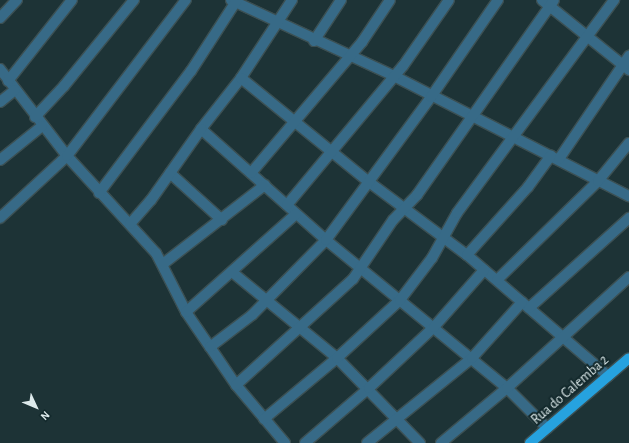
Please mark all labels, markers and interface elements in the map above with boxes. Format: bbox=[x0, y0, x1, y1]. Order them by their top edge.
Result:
street label: Rua do Calemba 2 bbox=[528, 352, 612, 428]
north arrow bbox=[16, 387, 56, 427]
text: N bbox=[38, 409, 52, 422]

